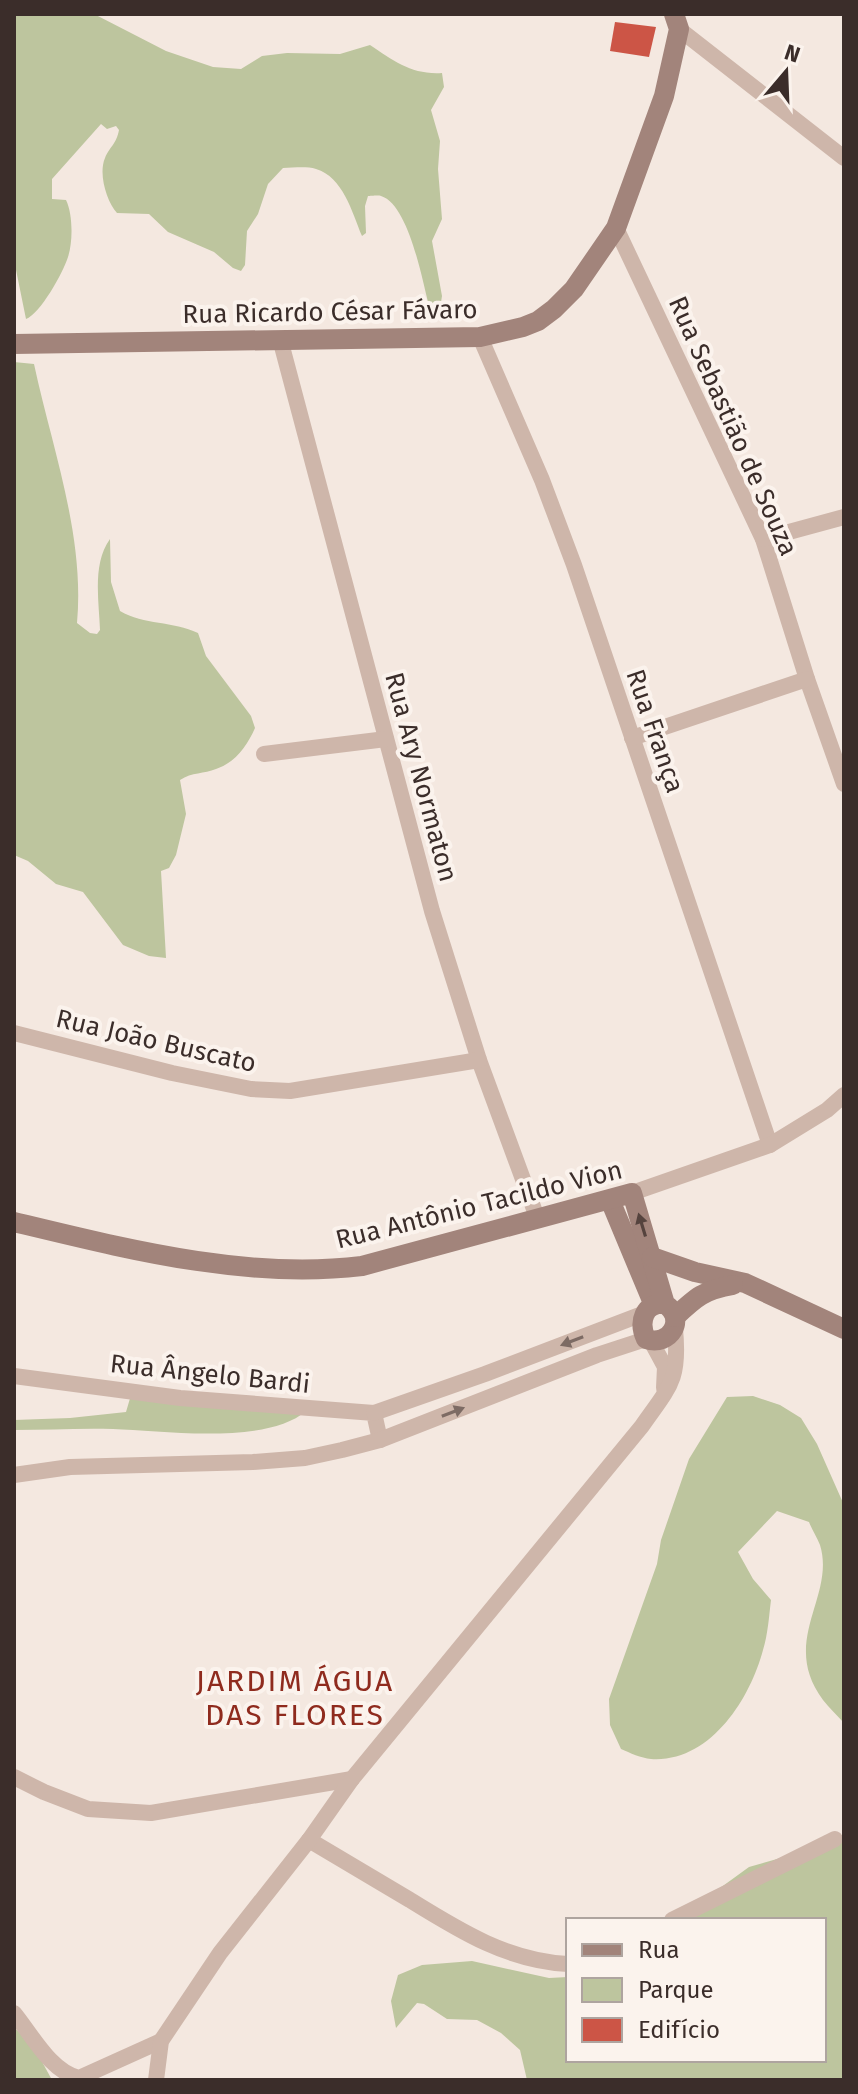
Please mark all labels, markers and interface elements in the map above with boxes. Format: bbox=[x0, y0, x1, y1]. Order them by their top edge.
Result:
north arrow bbox=[746, 32, 826, 112]
text: N bbox=[781, 38, 804, 69]
street label: Rua Sebastião de Souza bbox=[662, 292, 804, 560]
street label: Rua Ricardo César Fávaro bbox=[182, 294, 478, 330]
street label: Rua França bbox=[619, 665, 691, 797]
street label: Rua Ary Normaton bbox=[378, 669, 464, 885]
street label: Rua João Buscato bbox=[53, 1003, 259, 1079]
street label: Rua Antônio Tacildo Vion bbox=[333, 1154, 625, 1256]
one-way arrow bbox=[635, 1213, 648, 1237]
one-way arrow bbox=[560, 1335, 584, 1348]
street label: Rua Ângelo Bardi bbox=[108, 1348, 312, 1400]
one-way arrow bbox=[441, 1405, 465, 1418]
district label: JARDIM ÁGUA DAS FLORES bbox=[196, 1663, 394, 1733]
legend bbox=[566, 1918, 826, 2062]
text: Rua bbox=[638, 1936, 680, 1964]
text: Parque bbox=[638, 1976, 714, 2004]
text: Edifício bbox=[638, 2016, 720, 2044]

